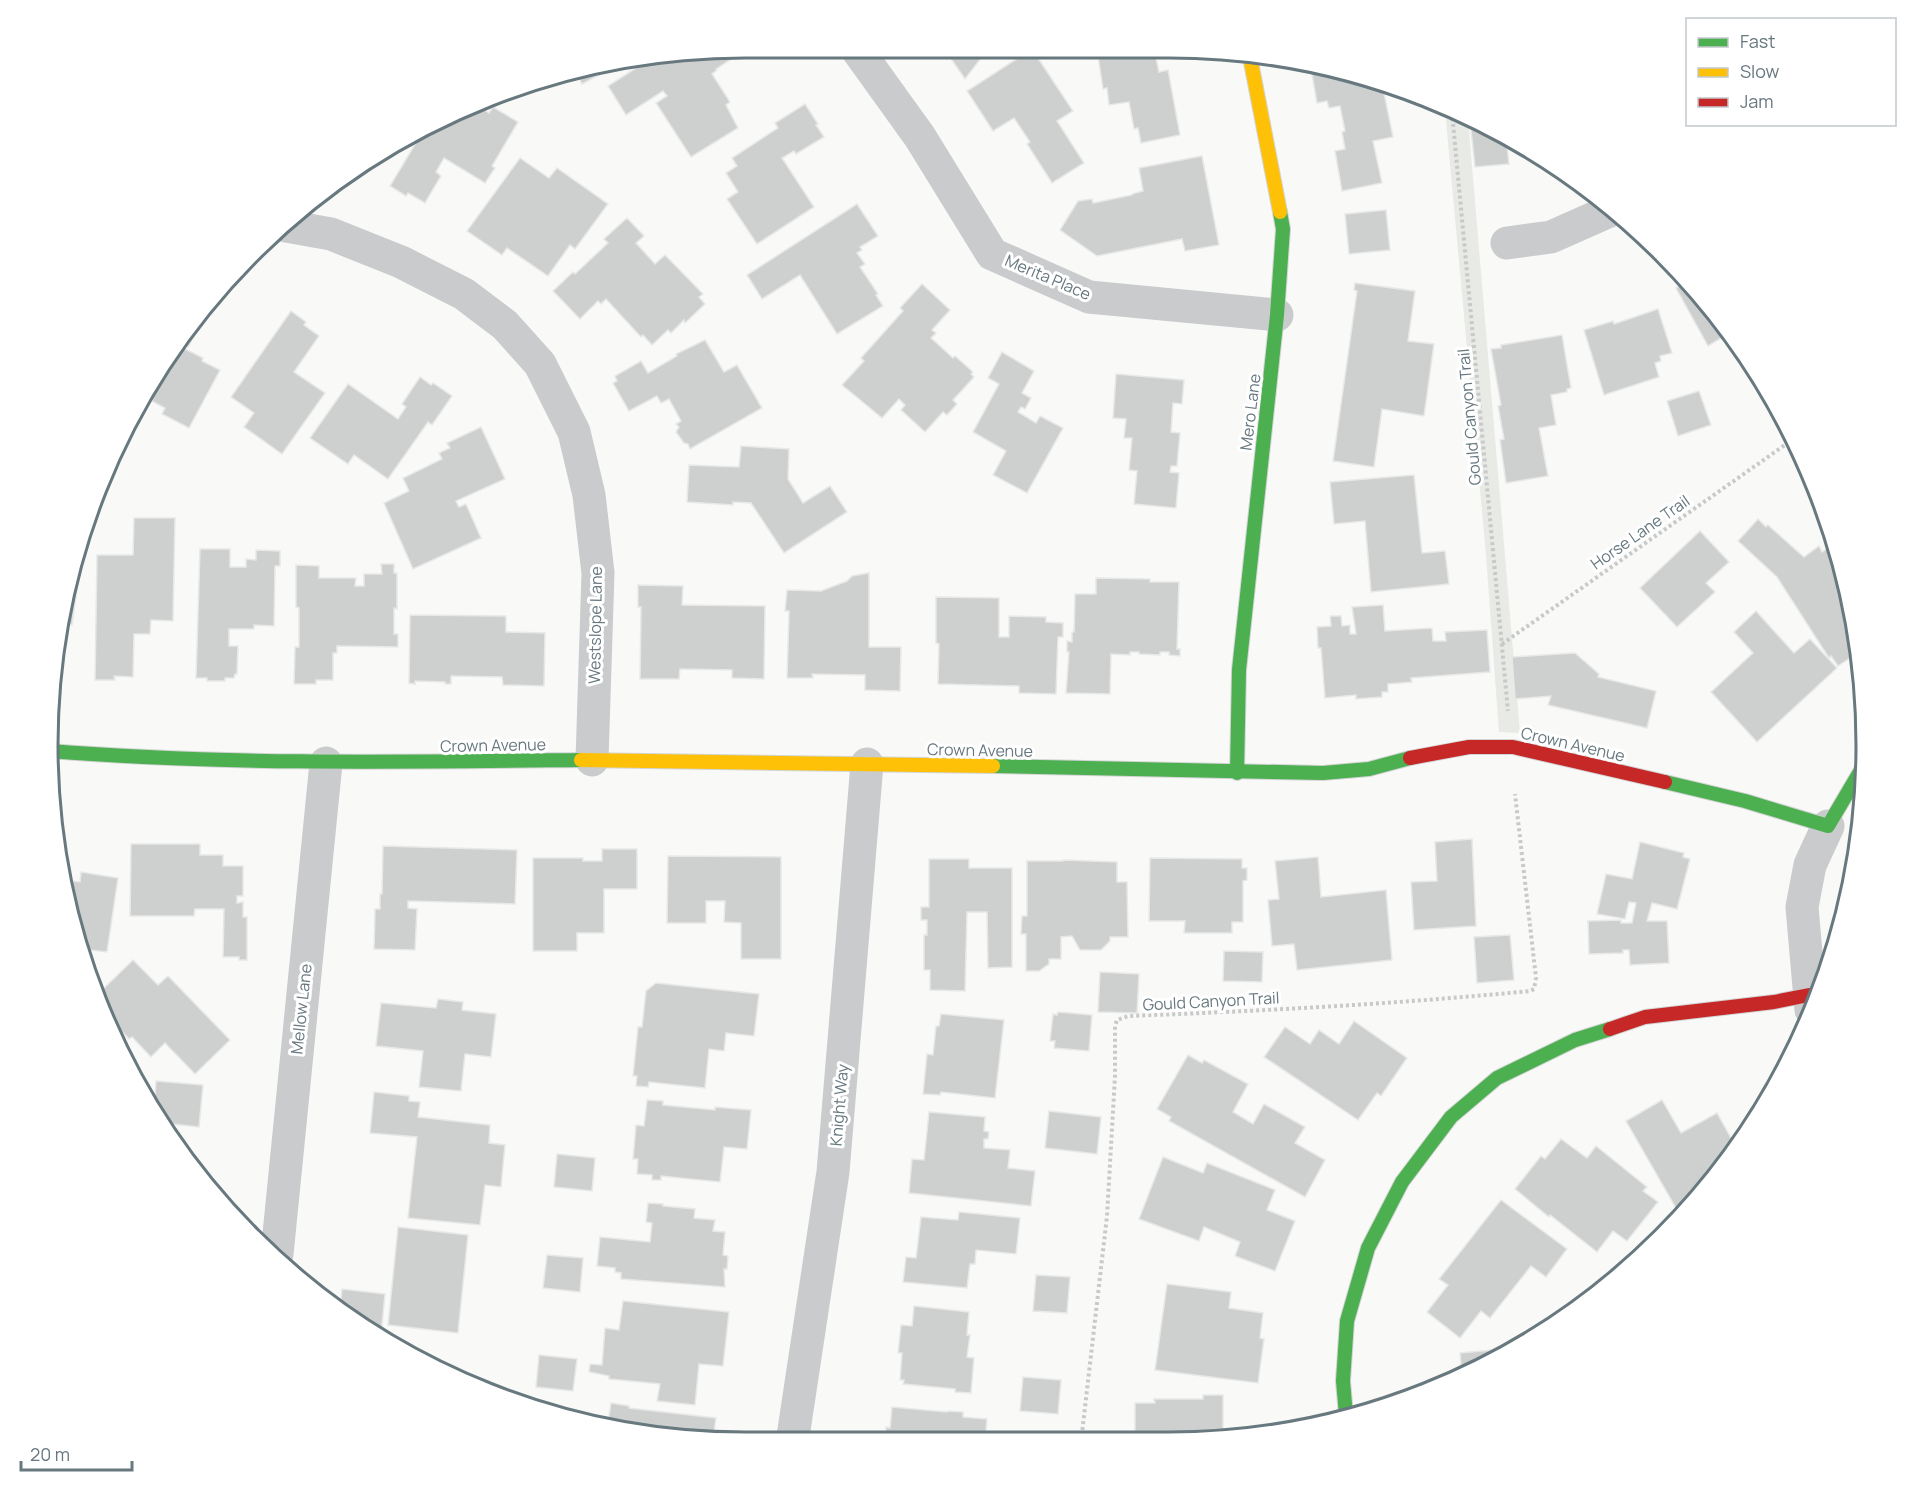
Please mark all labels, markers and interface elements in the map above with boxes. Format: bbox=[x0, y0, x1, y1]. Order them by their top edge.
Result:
legend bbox=[1686, 18, 1896, 126]
text: Fast bbox=[1740, 29, 1775, 53]
text: Slow bbox=[1740, 59, 1780, 83]
text: Jam bbox=[1740, 89, 1774, 113]
street label: Merita Place bbox=[1002, 249, 1094, 305]
street label: Gould Canyon Trail bbox=[1452, 348, 1486, 486]
street label: Mero Lane bbox=[1234, 372, 1266, 452]
street label: Horse Lane Trail bbox=[1586, 490, 1694, 574]
street label: Westslope Lane bbox=[583, 566, 607, 684]
street label: Crown Avenue bbox=[1519, 721, 1627, 767]
street label: Crown Avenue bbox=[440, 733, 546, 757]
street label: Crown Avenue bbox=[927, 738, 1033, 762]
street label: Mellow Lane bbox=[285, 963, 317, 1055]
street label: Gould Canyon Trail bbox=[1142, 986, 1280, 1016]
street label: Knight Way bbox=[824, 1062, 854, 1147]
scale bar bbox=[21, 1434, 132, 1472]
text: 20 m bbox=[30, 1442, 70, 1466]

